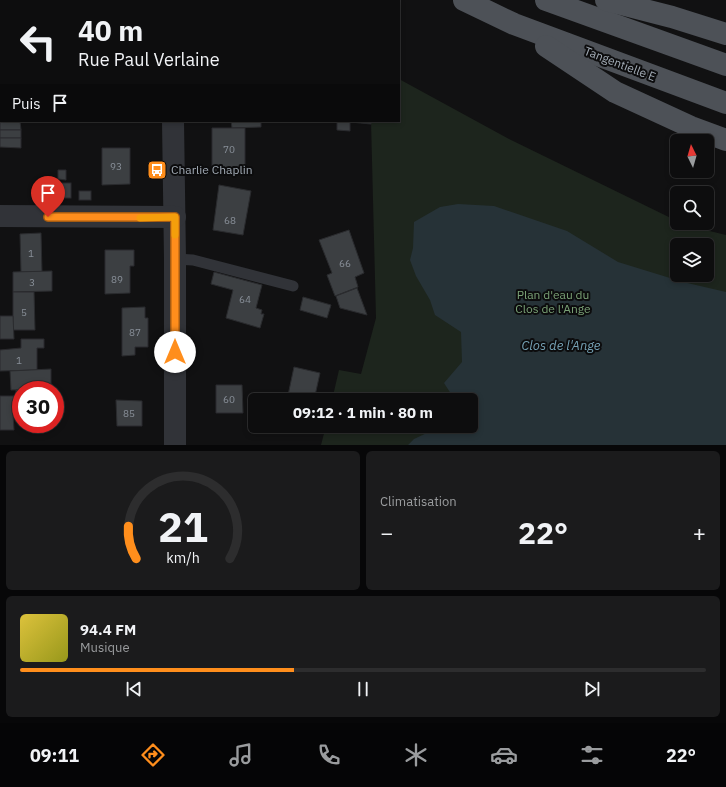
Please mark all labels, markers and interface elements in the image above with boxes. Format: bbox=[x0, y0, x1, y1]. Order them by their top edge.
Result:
text: 40 m bbox=[78, 12, 143, 49]
icon: left bbox=[12, 16, 64, 68]
street label: Tangentielle E bbox=[582, 43, 658, 84]
text: Rue Paul Verlaine bbox=[78, 48, 220, 71]
icon: arrive bbox=[49, 92, 71, 114]
text: Puis bbox=[12, 94, 41, 113]
north arrow bbox=[670, 134, 714, 178]
map controls bbox=[670, 134, 714, 282]
house number: 70 bbox=[223, 143, 235, 156]
bus stop icon: Charlie Chaplin bbox=[146, 159, 168, 181]
house number: 93 bbox=[110, 160, 122, 173]
place label: Charlie Chaplin bbox=[171, 162, 252, 177]
pin bbox=[31, 176, 65, 217]
icon: arrive bbox=[37, 182, 59, 204]
button: search bbox=[670, 186, 714, 230]
house number: 68 bbox=[224, 214, 236, 227]
button: layers bbox=[670, 238, 714, 282]
house number: 1 bbox=[28, 247, 34, 260]
house number: 66 bbox=[339, 257, 351, 270]
house number: 89 bbox=[111, 273, 123, 286]
house number: 3 bbox=[29, 276, 35, 289]
park label: Plan d'eau du Clos de l'Ange bbox=[515, 287, 591, 316]
house number: 64 bbox=[239, 293, 251, 306]
house number: 5 bbox=[21, 306, 27, 319]
house number: 87 bbox=[129, 326, 141, 339]
position arrow bbox=[154, 331, 196, 373]
water label: Clos de l'Ange bbox=[521, 337, 601, 354]
house number: 1 bbox=[16, 354, 22, 367]
speed limit sign: 30 bbox=[12, 381, 64, 433]
house number: 60 bbox=[223, 393, 235, 406]
text: 09:12 · 1 min · 80 m bbox=[293, 403, 433, 422]
house number: 85 bbox=[123, 407, 135, 420]
text: Climatisation bbox=[380, 493, 457, 510]
text: 21 bbox=[158, 498, 208, 552]
text: 22° bbox=[518, 513, 568, 552]
text: − bbox=[380, 518, 393, 547]
text: + bbox=[693, 518, 706, 547]
text: km/h bbox=[166, 547, 200, 566]
text: 94.4 FM bbox=[80, 620, 136, 639]
text: Musique bbox=[80, 639, 130, 656]
icon: previous bbox=[123, 678, 145, 700]
icon: pause bbox=[352, 678, 374, 700]
icon: next bbox=[581, 678, 603, 700]
icon: directions bbox=[139, 741, 167, 769]
icon: music bbox=[227, 741, 255, 769]
icon: phone bbox=[315, 741, 343, 769]
icon: climate bbox=[402, 741, 430, 769]
icon: car bbox=[490, 741, 518, 769]
icon: filters bbox=[578, 741, 606, 769]
text: 09:11 bbox=[30, 744, 79, 767]
text: 22° bbox=[666, 744, 696, 767]

